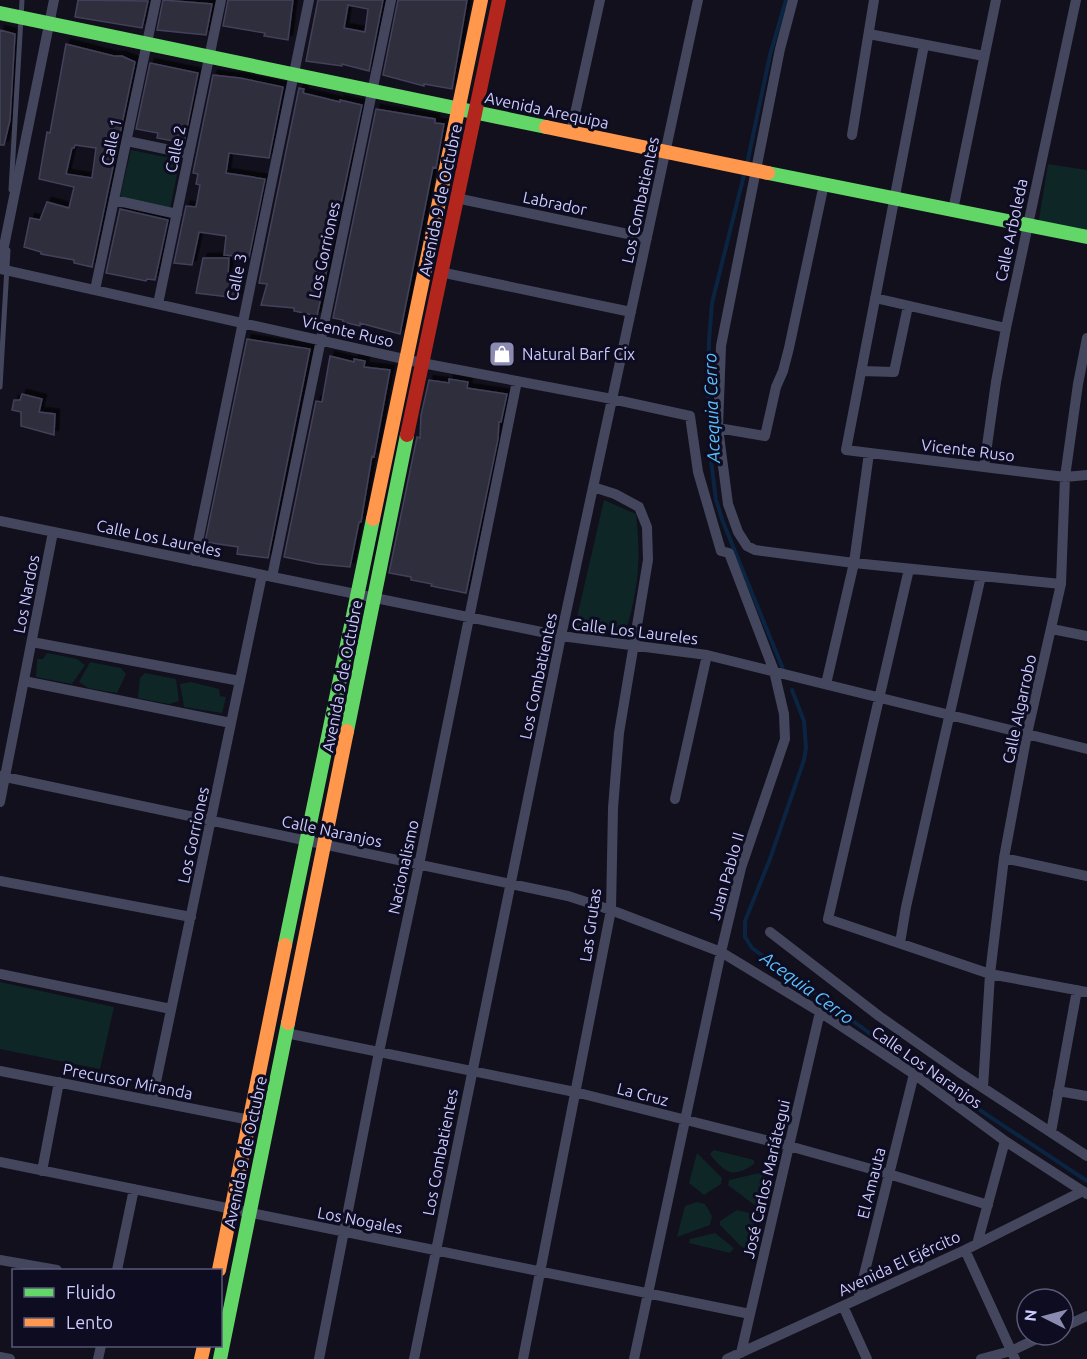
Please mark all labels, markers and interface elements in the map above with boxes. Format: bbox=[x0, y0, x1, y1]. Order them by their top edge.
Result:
street label: Avenida Arequipa bbox=[483, 88, 611, 132]
street label: Calle 1 bbox=[97, 117, 125, 167]
street label: Avenida 9 de Octubre bbox=[415, 122, 465, 278]
street label: Calle 2 bbox=[161, 124, 189, 174]
street label: Los Combatientes bbox=[618, 135, 662, 265]
street label: Calle Arboleda bbox=[991, 177, 1031, 283]
street label: Labrador bbox=[521, 187, 589, 219]
street label: Los Gorriones bbox=[305, 200, 343, 300]
street label: Calle 3 bbox=[222, 252, 250, 302]
street label: Vicente Ruso bbox=[300, 312, 396, 350]
shop icon: Natural Barf Cix bbox=[487, 339, 517, 369]
place label: Natural Barf Cix bbox=[522, 345, 635, 363]
water label: Acequia Cerro bbox=[699, 352, 723, 464]
street label: Vicente Ruso bbox=[920, 435, 1016, 465]
street label: Calle Los Laureles bbox=[95, 516, 223, 560]
street label: Los Nardos bbox=[10, 553, 42, 635]
street label: Avenida 9 de Octubre bbox=[318, 598, 366, 754]
street label: Los Combatientes bbox=[516, 611, 560, 741]
street label: Calle Los Laureles bbox=[571, 614, 699, 648]
street label: Calle Algarrobo bbox=[999, 653, 1039, 765]
street label: Los Gorriones bbox=[174, 785, 212, 885]
street label: Calle Naranjos bbox=[280, 812, 384, 850]
street label: Nacionalismo bbox=[384, 818, 422, 916]
street label: Juan Pablo II bbox=[705, 830, 747, 922]
street label: Las Grutas bbox=[576, 887, 604, 963]
water label: Acequia Cerro bbox=[756, 946, 858, 1028]
street label: Calle Los Naranjos bbox=[868, 1022, 986, 1112]
street label: Precursor Miranda bbox=[62, 1060, 194, 1102]
street label: Avenida 9 de Octubre bbox=[220, 1074, 270, 1230]
street label: La Cruz bbox=[615, 1079, 671, 1109]
street label: Los Combatientes bbox=[419, 1087, 461, 1217]
street label: José Carlos Mariátegui bbox=[739, 1098, 793, 1260]
street label: El Amauta bbox=[853, 1145, 889, 1221]
street label: Los Nogales bbox=[316, 1203, 404, 1237]
street label: Avenida El Ejército bbox=[835, 1227, 963, 1299]
legend bbox=[12, 1269, 222, 1347]
text: Fluido bbox=[66, 1282, 116, 1302]
north arrow bbox=[1015, 1287, 1075, 1347]
text: N bbox=[1021, 1309, 1040, 1322]
text: Lento bbox=[66, 1312, 113, 1332]

